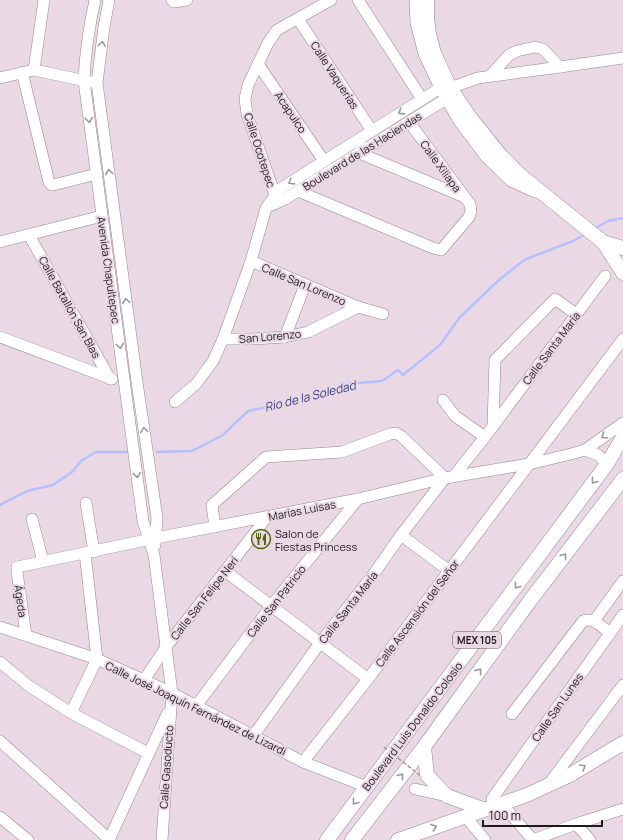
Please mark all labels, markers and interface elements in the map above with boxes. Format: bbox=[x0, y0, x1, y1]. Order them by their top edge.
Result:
street label: Calle Vaquerías bbox=[307, 38, 363, 112]
one-way arrow bbox=[97, 41, 106, 47]
street label: Acapulco bbox=[272, 88, 311, 136]
street label: Boulevard de las Haciendas bbox=[300, 108, 425, 194]
one-way arrow bbox=[398, 108, 405, 115]
street label: Calle Ocotepec bbox=[241, 111, 279, 189]
one-way arrow bbox=[85, 117, 94, 123]
street label: Calle Xiliapa bbox=[417, 137, 465, 195]
one-way arrow bbox=[105, 169, 114, 175]
one-way arrow bbox=[288, 177, 295, 185]
street label: Avenida Chapultepec bbox=[94, 216, 124, 324]
street label: Calle Batallón San Blas bbox=[36, 253, 104, 361]
street label: Calle San Lorenzo bbox=[260, 260, 349, 309]
one-way arrow bbox=[122, 298, 131, 304]
street label: Calle Santa María bbox=[519, 308, 583, 388]
street label: San Lorenzo bbox=[238, 326, 302, 346]
one-way arrow bbox=[115, 343, 124, 349]
water label: Rio de la Soledad bbox=[263, 376, 359, 416]
one-way arrow bbox=[140, 427, 149, 433]
one-way arrow bbox=[601, 431, 608, 439]
one-way arrow bbox=[132, 472, 141, 478]
one-way arrow bbox=[592, 477, 599, 484]
street label: Marias Luisas bbox=[267, 496, 337, 524]
place label: Salon de Fiestas Princess bbox=[275, 526, 358, 554]
restaurant icon: Salon de Fiestas Princess bbox=[250, 528, 272, 550]
street label: Calle San Felipe Neri bbox=[167, 553, 241, 643]
one-way arrow bbox=[560, 553, 567, 560]
street label: Calle Ascensión del Señor bbox=[372, 556, 462, 670]
street label: Calle San Patricio bbox=[243, 561, 309, 640]
street label: Calle Santa María bbox=[315, 568, 381, 646]
one-way arrow bbox=[515, 581, 522, 588]
street label: Ágeda bbox=[11, 584, 31, 618]
road number: MEX 105 bbox=[453, 632, 501, 648]
street label: Calle José Joaquín Fernández de Lizardi bbox=[103, 658, 289, 758]
street label: Boulevard Luis Donaldo Colosio bbox=[359, 658, 466, 794]
one-way arrow bbox=[474, 669, 481, 676]
street label: Calle San Lunes bbox=[528, 670, 586, 744]
street label: Calle Gasoducto bbox=[156, 724, 176, 809]
one-way arrow bbox=[579, 764, 586, 771]
one-way arrow bbox=[397, 773, 404, 780]
one-way arrow bbox=[353, 798, 360, 805]
scale bar bbox=[483, 802, 602, 828]
text: 100 m bbox=[489, 807, 521, 824]
one-way arrow bbox=[431, 823, 438, 831]

